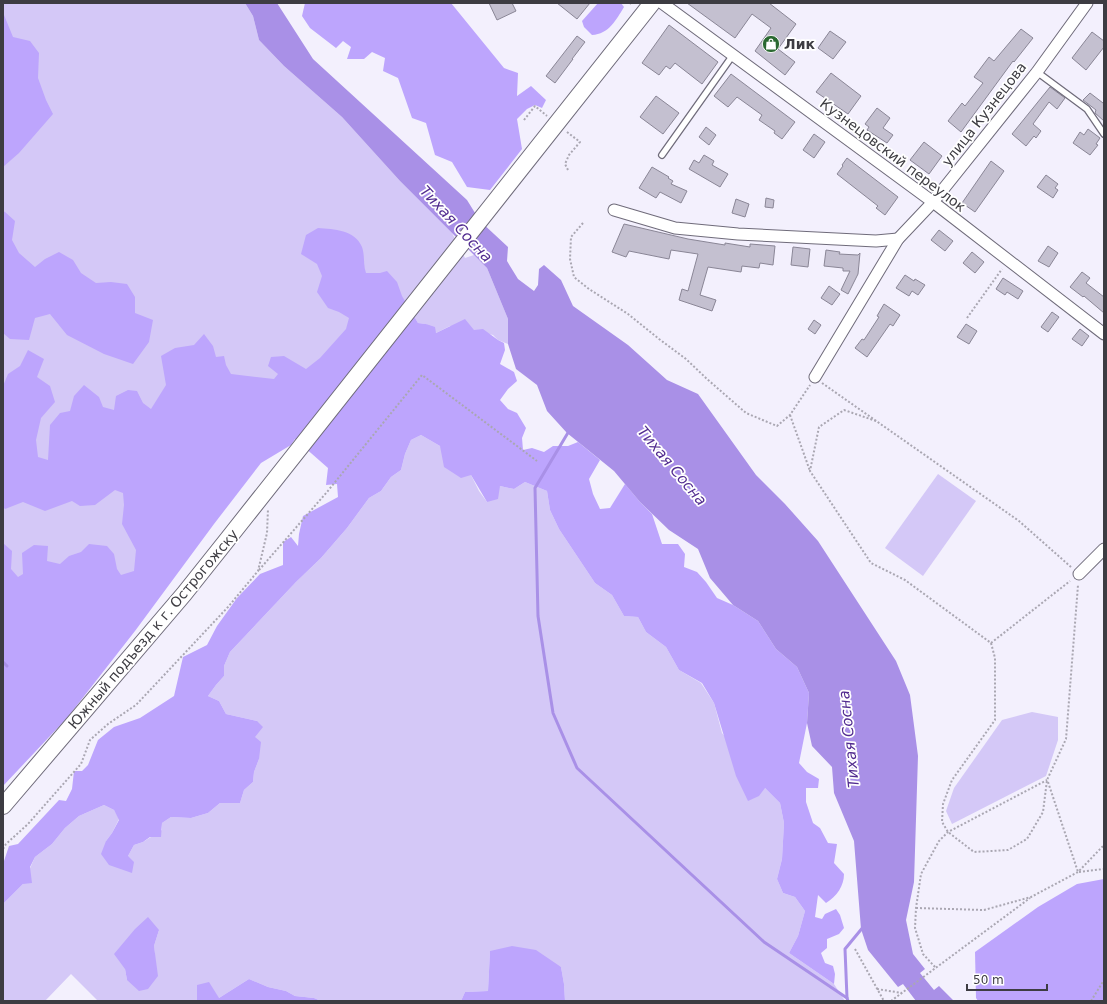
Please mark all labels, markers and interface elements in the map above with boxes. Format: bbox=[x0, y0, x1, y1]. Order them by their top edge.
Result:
shop icon: Лик bbox=[761, 34, 781, 54]
place label: Лик bbox=[784, 36, 815, 52]
street label: улица Кузнецова bbox=[939, 59, 1029, 169]
street label: Кузнецовский переулок bbox=[817, 95, 969, 215]
water label: Тихая Сосна bbox=[416, 182, 496, 266]
water label: Тихая Сосна bbox=[634, 423, 710, 509]
street label: Южный подъезд к г. Острогожску bbox=[65, 526, 241, 732]
water label: Тихая Сосна bbox=[835, 689, 863, 789]
scale bar bbox=[967, 966, 1047, 992]
text: 50 m bbox=[973, 973, 1004, 987]

